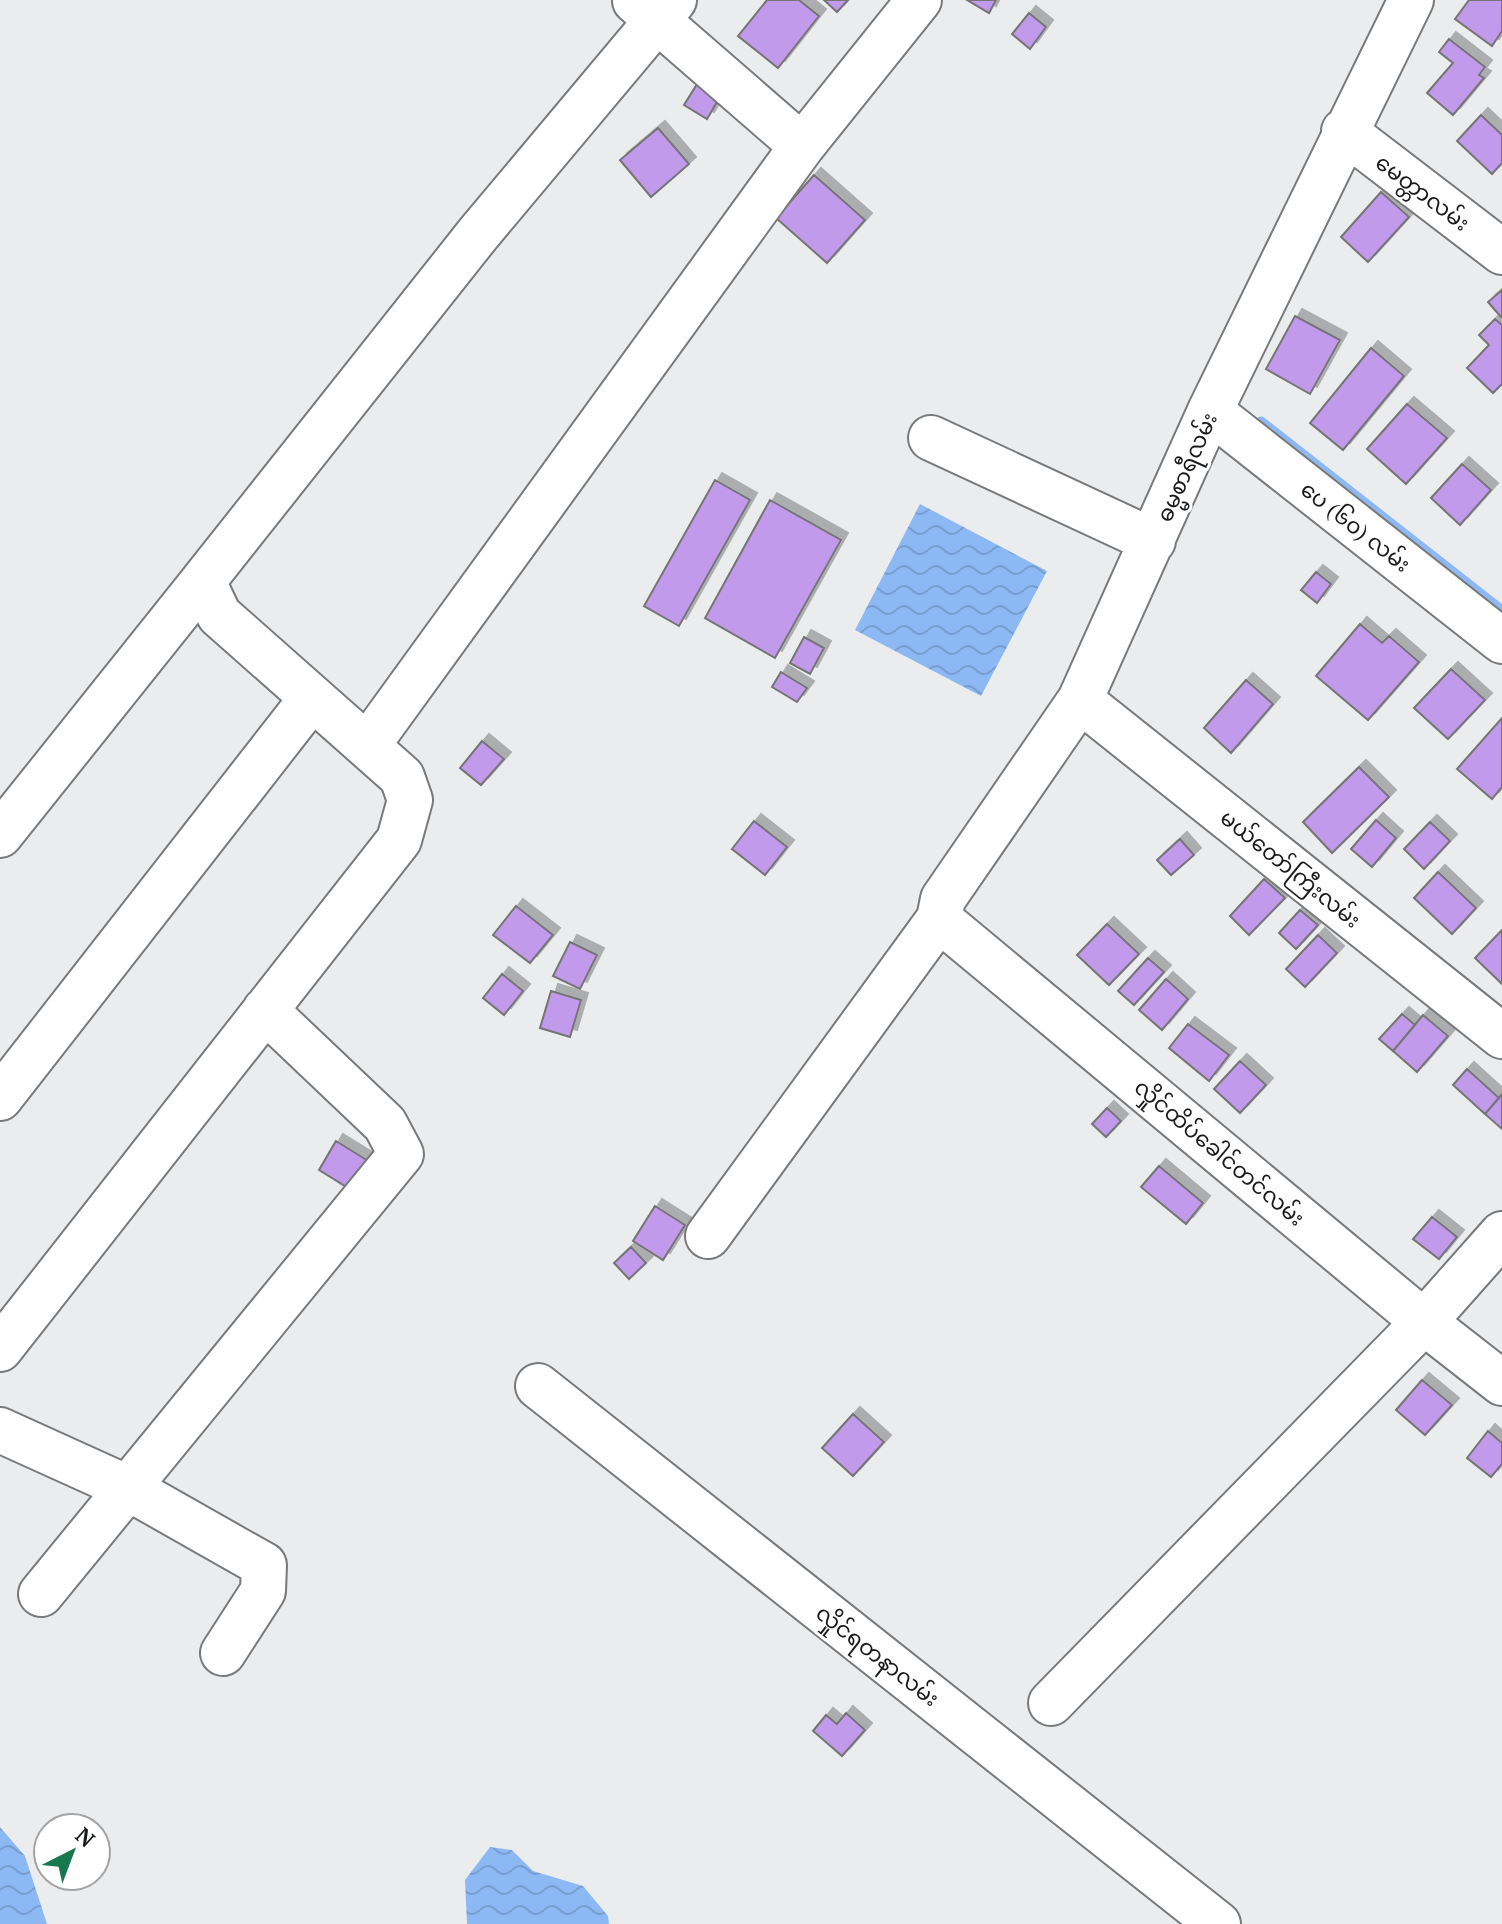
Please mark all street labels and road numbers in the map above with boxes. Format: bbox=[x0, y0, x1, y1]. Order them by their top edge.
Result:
street label: မေတ္တာလမ်း bbox=[1368, 147, 1476, 240]
street label: ဓမ္မစာရီလမ်း bbox=[1149, 408, 1227, 528]
street label: ပေ (၆၀) လမ်း bbox=[1295, 474, 1417, 578]
street label: မယ်တော်ကြီးလမ်း bbox=[1212, 802, 1367, 937]
street label: လှိုင်ထိပ်ခေါင်တင်လမ်း bbox=[1126, 1072, 1311, 1235]
street label: လှိုင်ရတနာလမ်း bbox=[808, 1598, 946, 1715]

